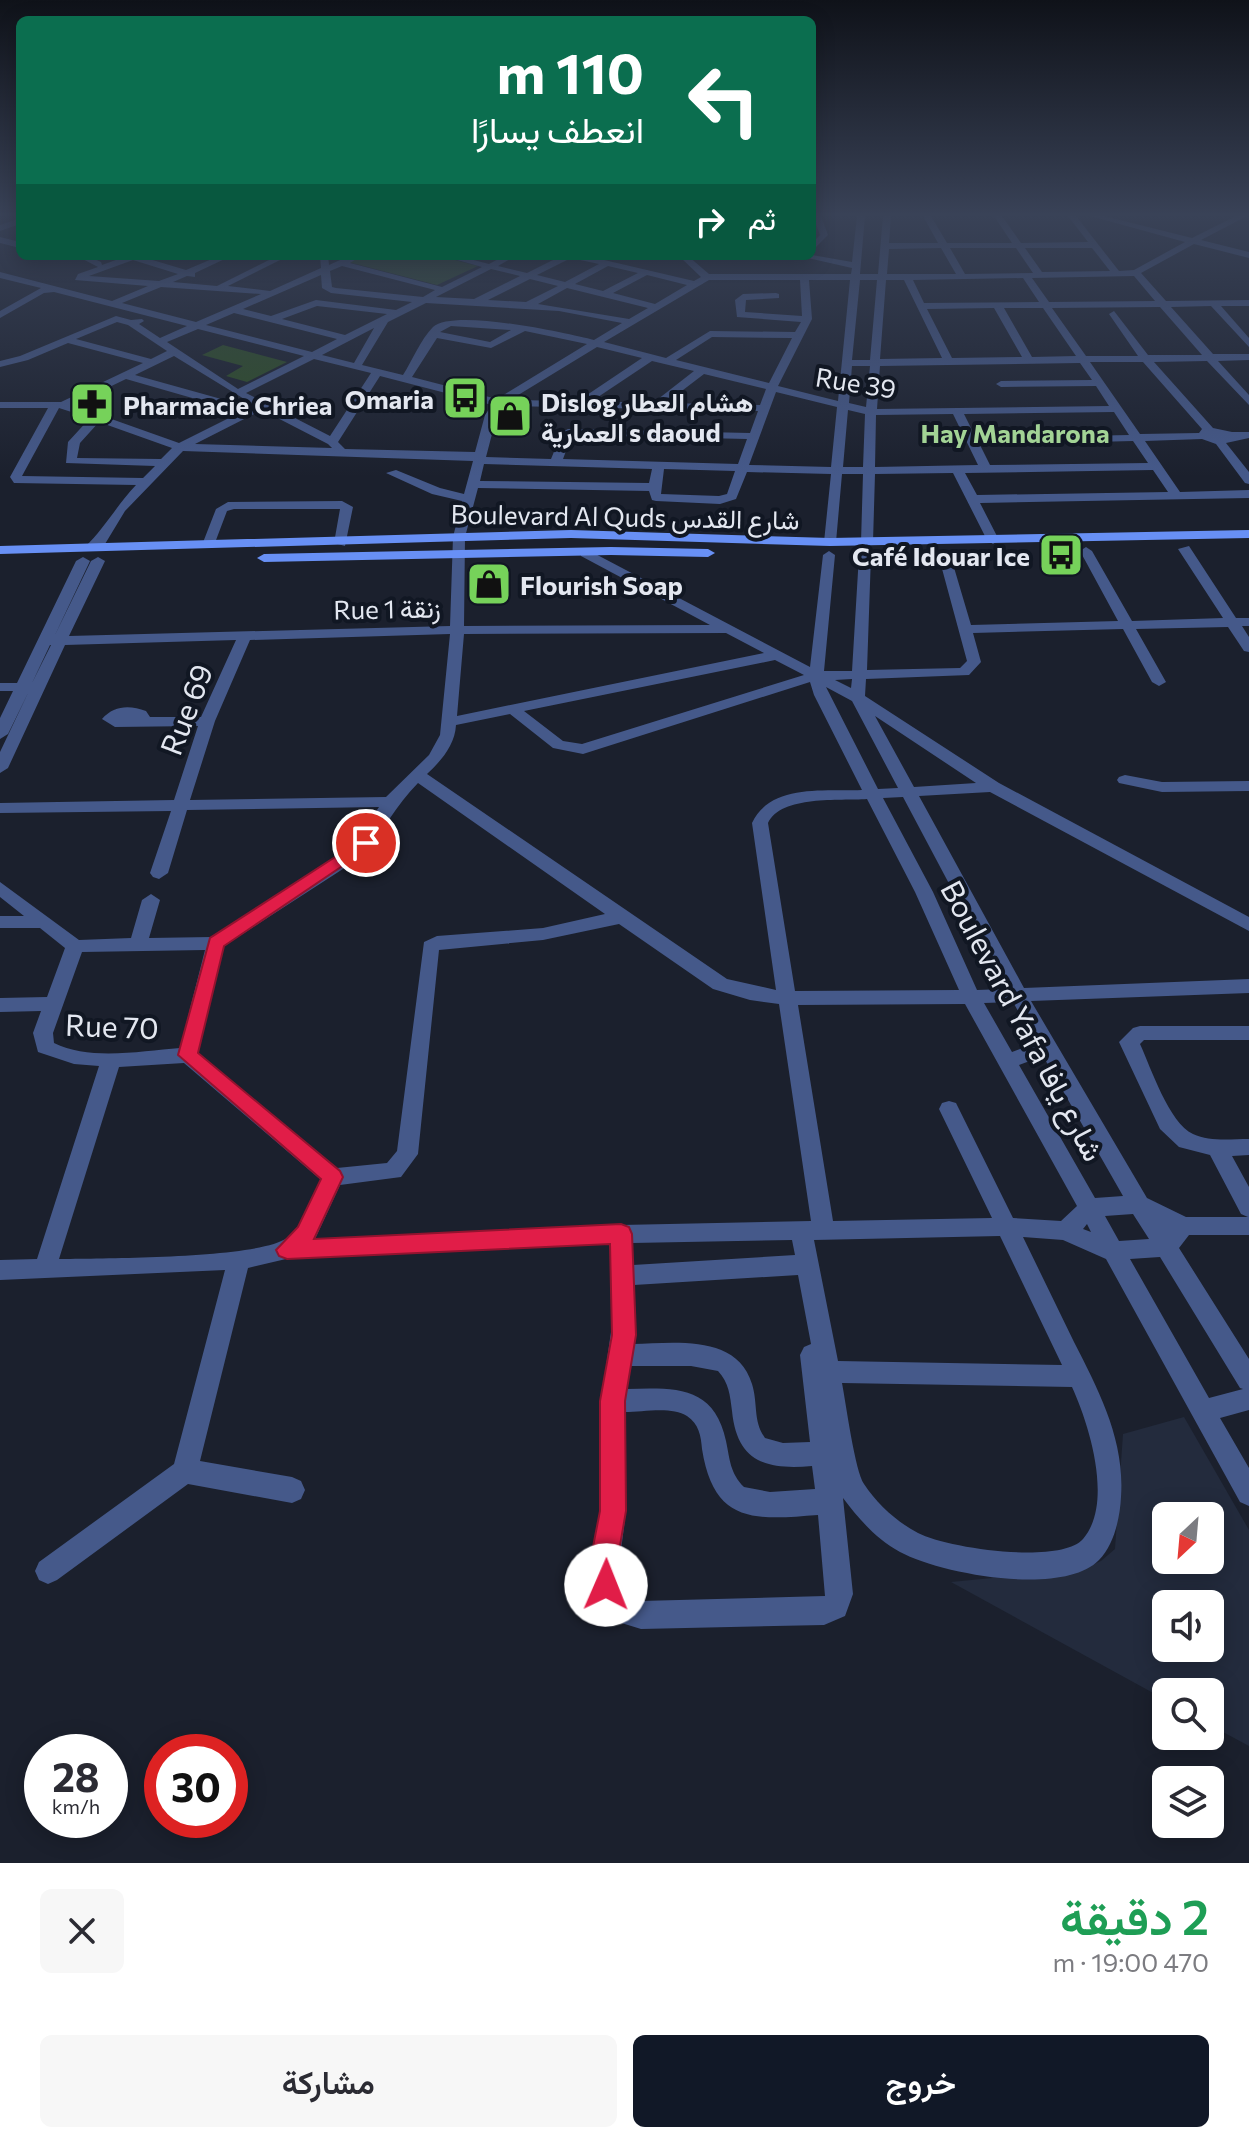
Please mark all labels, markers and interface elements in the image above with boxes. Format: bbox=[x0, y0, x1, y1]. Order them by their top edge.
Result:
text: 110 m bbox=[497, 37, 644, 106]
icon: left bbox=[672, 48, 776, 152]
text: انعطف يسارًا bbox=[471, 106, 644, 150]
text: ثم bbox=[748, 199, 776, 236]
icon: right bbox=[688, 200, 732, 244]
street label: Rue 39 bbox=[814, 360, 898, 404]
bus stop icon: Omaria bbox=[441, 374, 489, 422]
pharmacy icon: Pharmacie Chriea bbox=[68, 380, 116, 428]
place label: Omaria bbox=[345, 383, 434, 414]
place label: Dislog هشام العطار العمارية s daoud bbox=[541, 386, 753, 449]
place label: Pharmacie Chriea bbox=[123, 389, 332, 420]
shop icon: Dislog هشام العطار العمارية s daoud bbox=[486, 392, 534, 440]
district label: Hay Mandarona bbox=[920, 417, 1110, 448]
street label: Boulevard Al Quds شارع القدس bbox=[450, 497, 800, 539]
bus stop icon: Café Idouar Ice bbox=[1037, 531, 1085, 579]
place label: Café Idouar Ice bbox=[852, 540, 1030, 571]
shop icon: Flourish Soap bbox=[465, 560, 513, 608]
place label: Flourish Soap bbox=[520, 569, 683, 600]
street label: Rue 1 زنقة bbox=[333, 592, 441, 626]
street label: Rue 69 bbox=[151, 658, 219, 760]
pin bbox=[332, 809, 400, 877]
icon: arrive bbox=[344, 821, 388, 865]
street label: Boulevard Yafa شارع يافا bbox=[931, 873, 1114, 1169]
street label: Rue 70 bbox=[65, 1005, 159, 1045]
north arrow bbox=[1152, 1502, 1224, 1574]
map controls bbox=[1152, 1502, 1224, 1838]
position arrow bbox=[564, 1543, 648, 1627]
button: sound bbox=[1152, 1590, 1224, 1662]
button: search bbox=[1152, 1678, 1224, 1750]
speed limit sign: 30 bbox=[144, 1734, 248, 1838]
text: 28 bbox=[52, 1751, 100, 1800]
button: layers bbox=[1152, 1766, 1224, 1838]
text: km/h bbox=[52, 1794, 100, 1818]
text: 2 دقيقة bbox=[1060, 1886, 1209, 1945]
button: close bbox=[40, 1889, 124, 1973]
text: 470 m · 19:00 bbox=[1053, 1946, 1209, 1977]
button: مشاركة bbox=[40, 2035, 617, 2127]
button: خروج bbox=[633, 2035, 1209, 2127]

